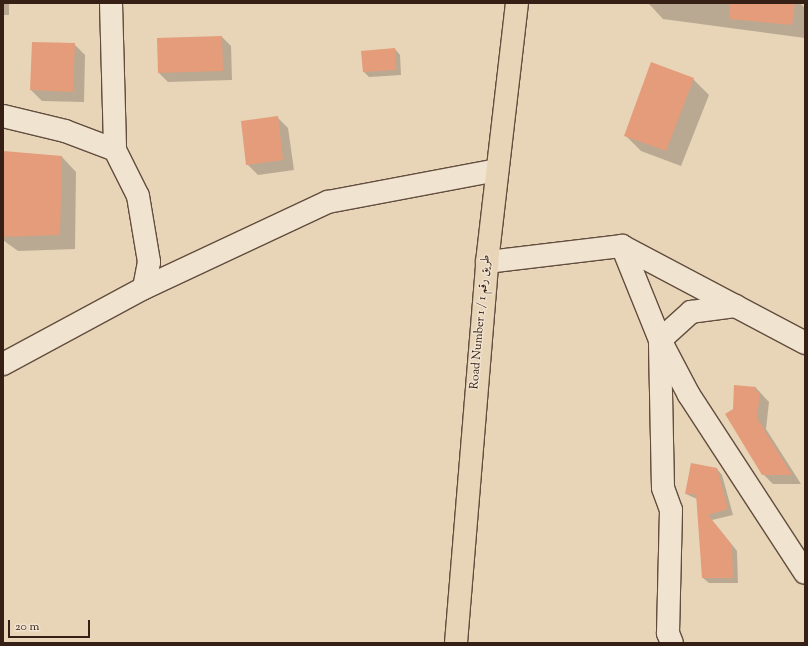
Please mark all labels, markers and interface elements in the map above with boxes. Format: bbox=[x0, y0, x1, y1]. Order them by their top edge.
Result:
street label: Road Number 1 / طريق رقم 1 bbox=[468, 254, 494, 390]
scale bar bbox=[10, 612, 92, 638]
text: 20 m bbox=[15, 618, 39, 636]

